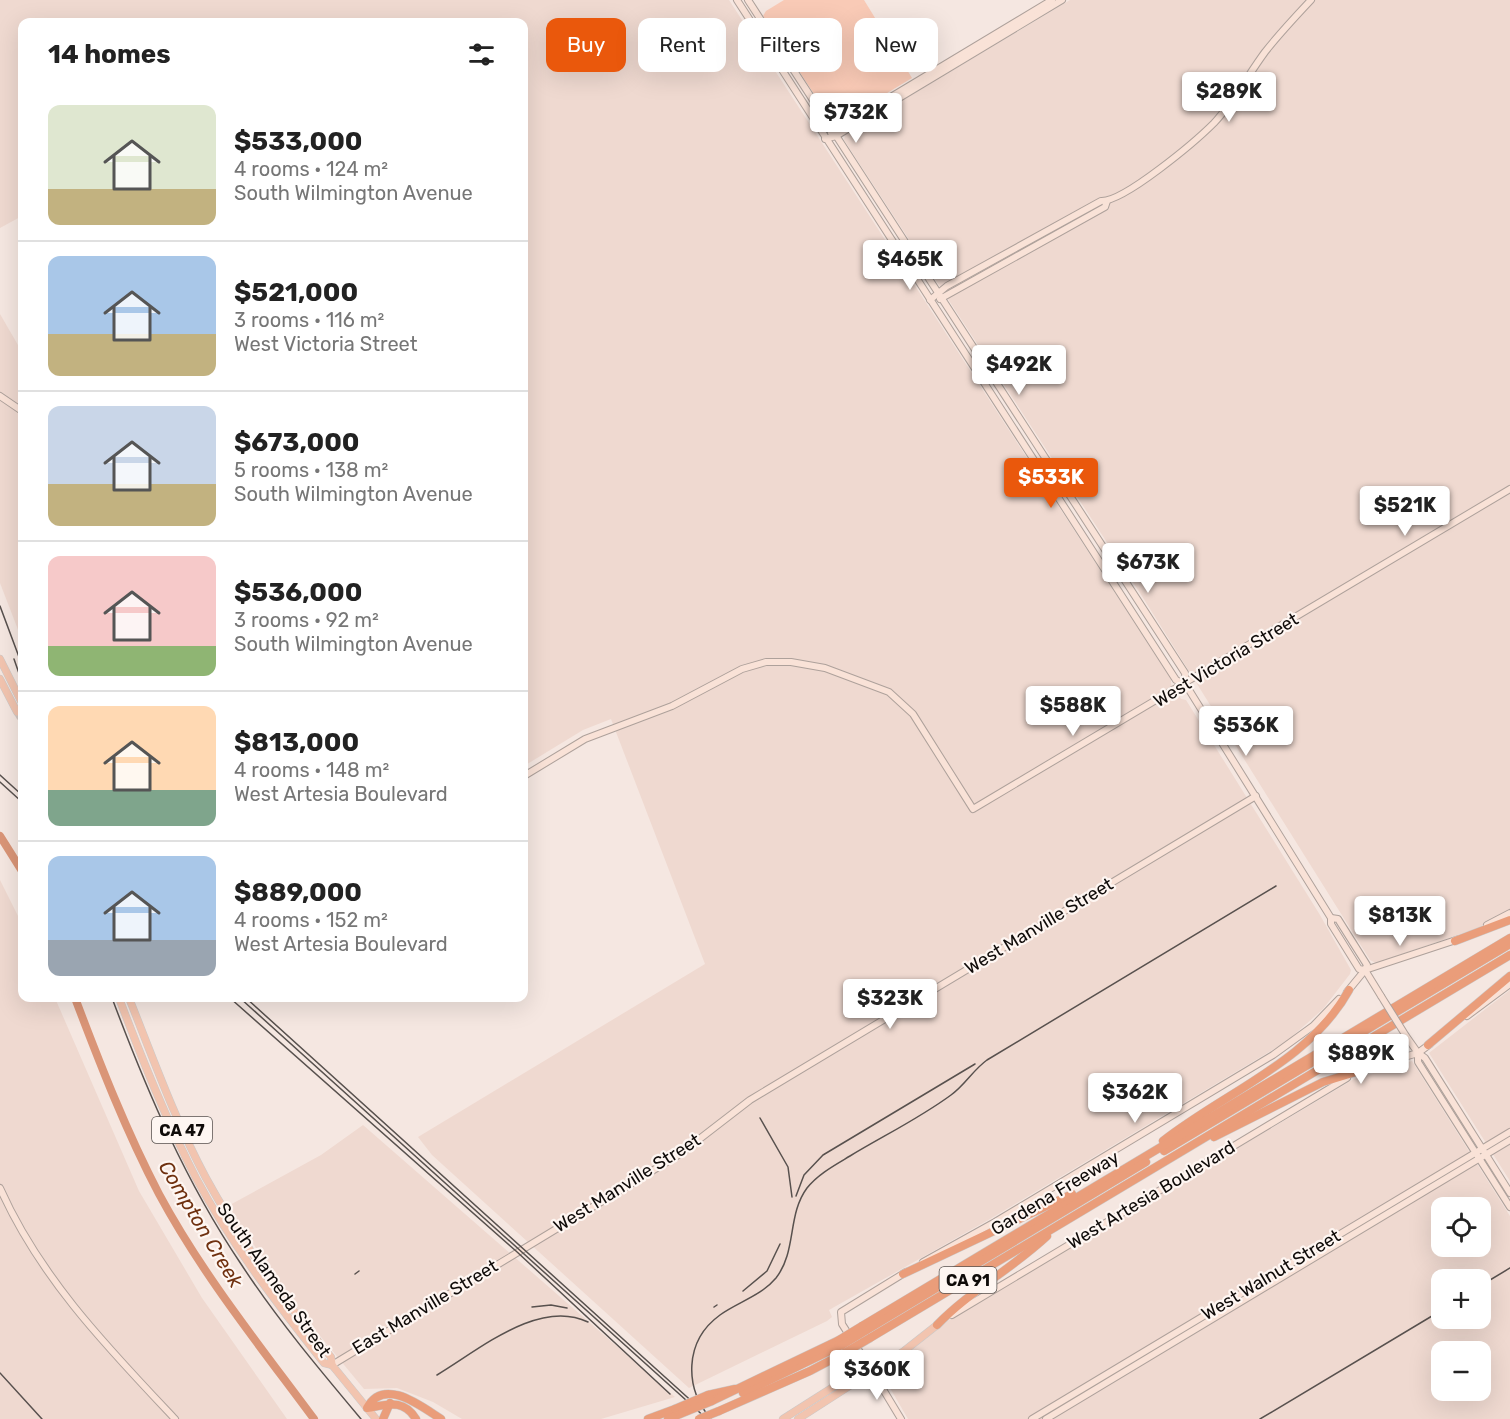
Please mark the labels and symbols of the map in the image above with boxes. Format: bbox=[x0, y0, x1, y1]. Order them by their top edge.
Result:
pin: $289K bbox=[1187, 72, 1271, 123]
pin: $732K bbox=[814, 93, 898, 144]
pin: $465K bbox=[868, 240, 952, 291]
pin: $492K bbox=[977, 345, 1061, 396]
pin: $533K bbox=[1009, 458, 1093, 509]
pin: $521K bbox=[1363, 486, 1447, 537]
pin: $673K bbox=[1106, 543, 1190, 594]
street label: West Victoria Street bbox=[1150, 608, 1302, 712]
pin: $588K bbox=[1031, 686, 1115, 737]
pin: $536K bbox=[1204, 706, 1288, 757]
street label: West Manville Street bbox=[961, 873, 1117, 979]
pin: $813K bbox=[1358, 896, 1442, 947]
pin: $323K bbox=[848, 979, 932, 1030]
pin: $889K bbox=[1319, 1034, 1403, 1085]
pin: $362K bbox=[1093, 1073, 1177, 1124]
road number: CA 47 bbox=[152, 1117, 212, 1143]
street label: West Manville Street bbox=[549, 1129, 705, 1237]
street label: West Artesia Boulevard bbox=[1063, 1136, 1239, 1254]
street label: Gardena Freeway bbox=[987, 1146, 1123, 1240]
water label: Compton Creek bbox=[154, 1156, 249, 1292]
street label: South Alameda Street bbox=[212, 1198, 336, 1362]
street label: West Walnut Street bbox=[1198, 1225, 1344, 1325]
street label: East Manville Street bbox=[348, 1255, 502, 1359]
road number: CA 91 bbox=[940, 1267, 996, 1293]
pin: $360K bbox=[835, 1350, 919, 1401]

